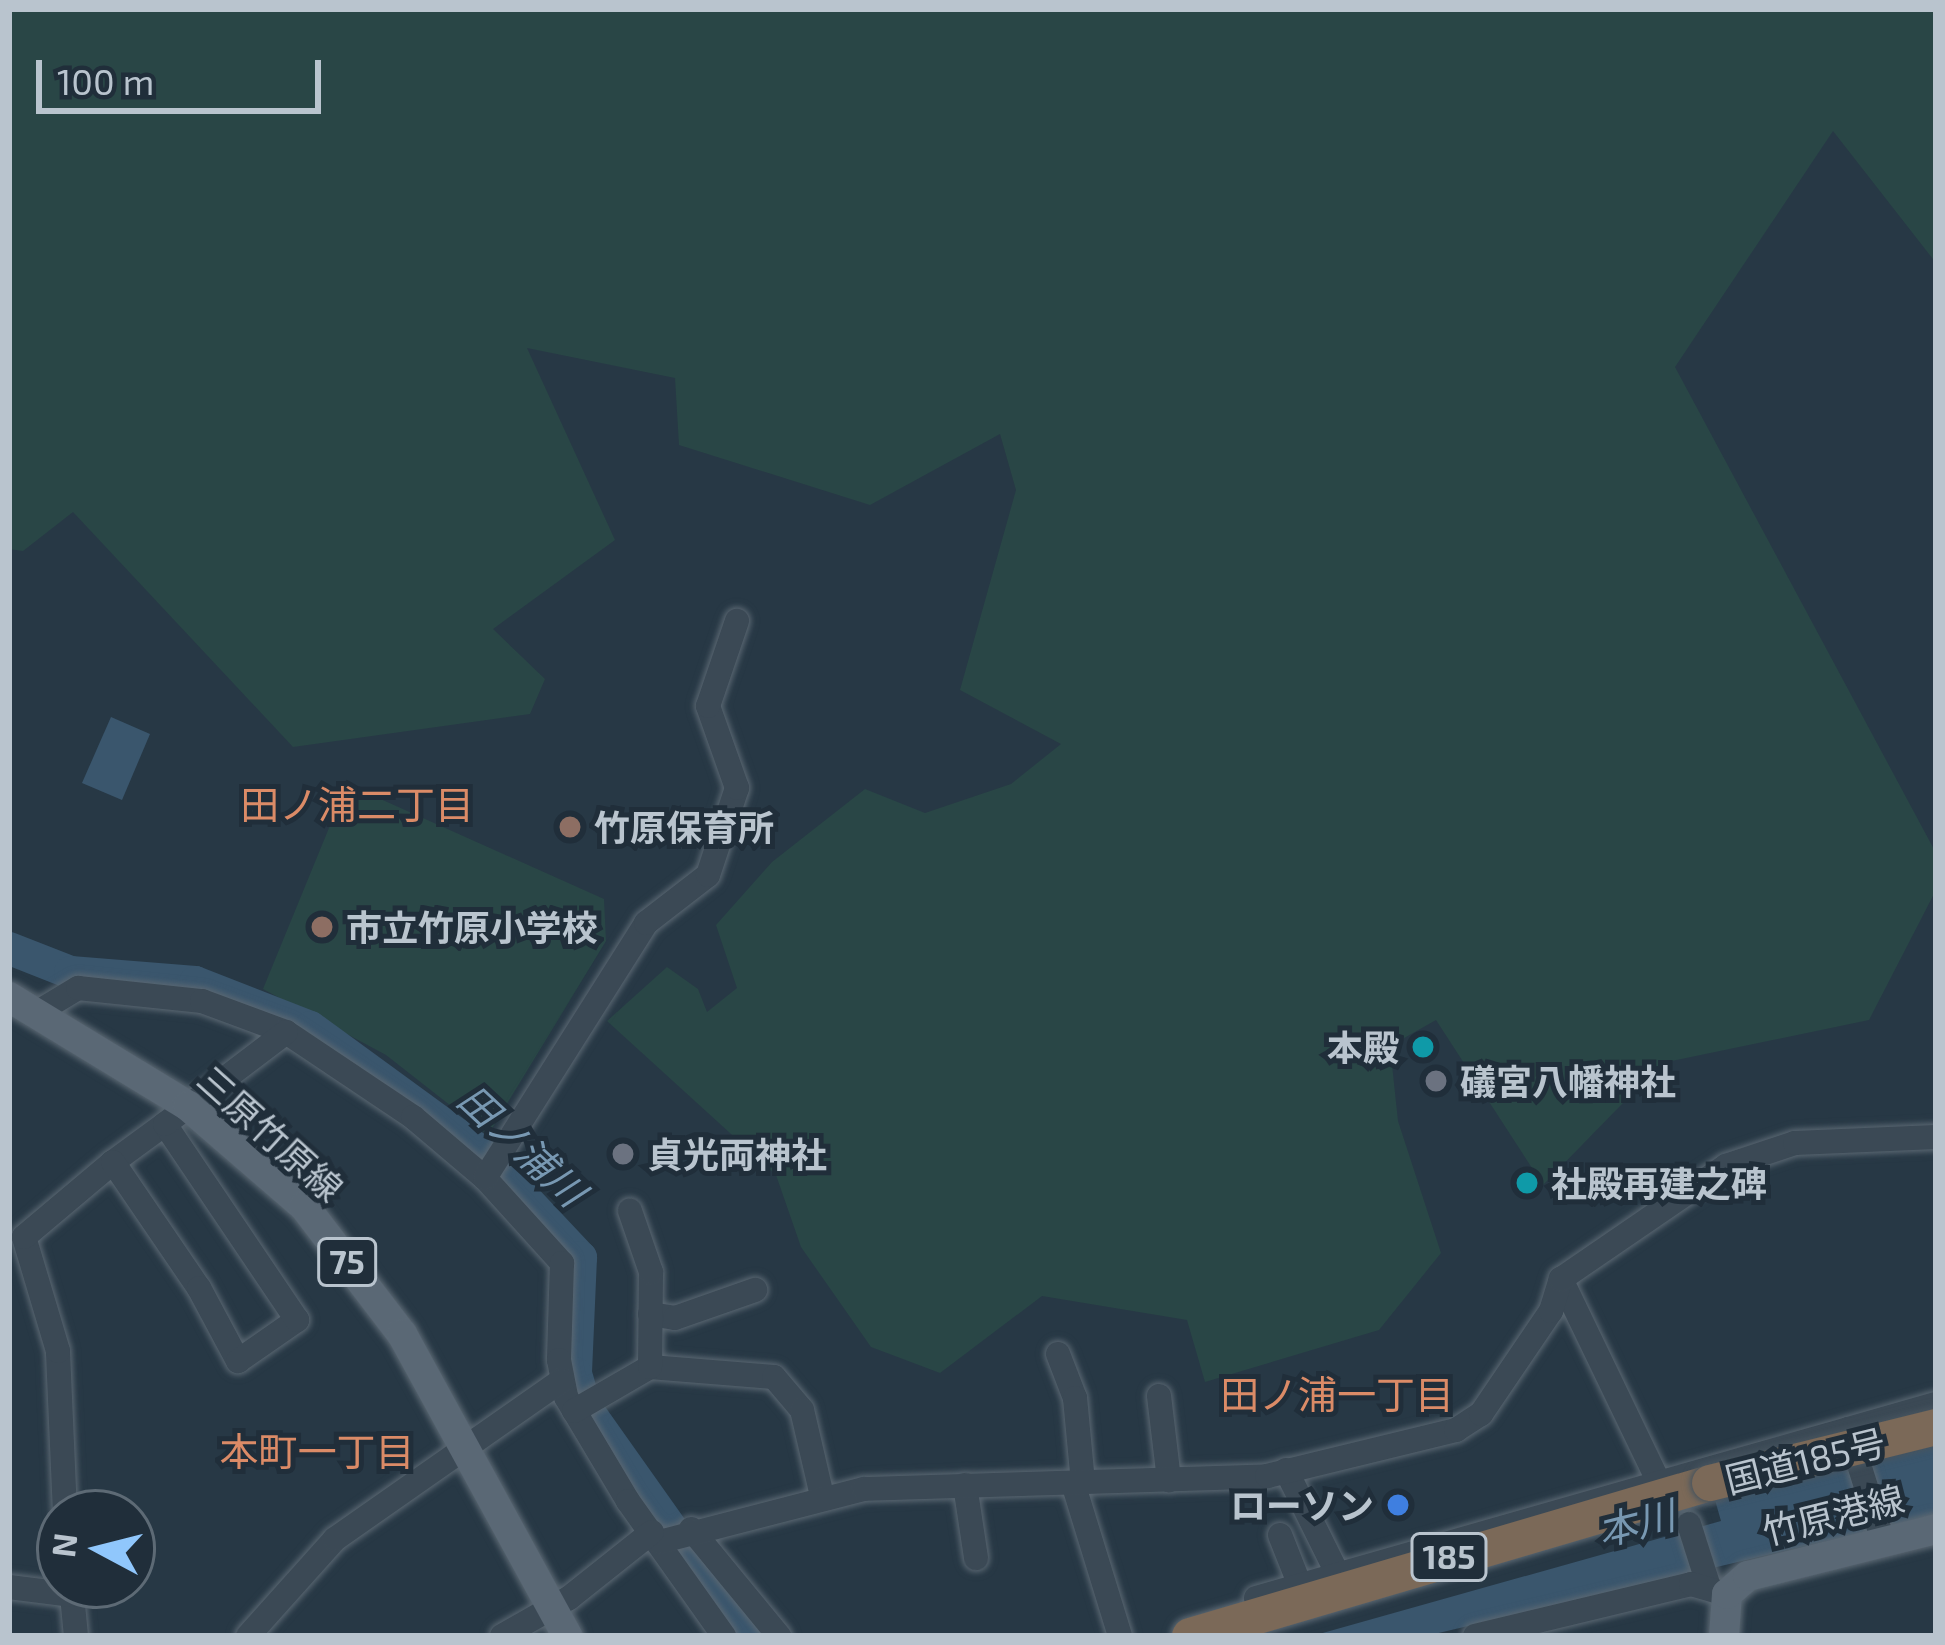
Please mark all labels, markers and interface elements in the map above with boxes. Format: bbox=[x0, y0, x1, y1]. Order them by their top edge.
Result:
scale bar bbox=[42, 36, 327, 110]
text: 100 m bbox=[57, 59, 154, 102]
district label: 田ノ浦二丁目 bbox=[240, 781, 474, 827]
place label: 竹原保育所 bbox=[594, 805, 774, 849]
marker: 竹原保育所 bbox=[557, 814, 583, 840]
place label: 市立竹原小学校 bbox=[346, 905, 598, 949]
marker: 市立竹原小学校 bbox=[309, 914, 335, 940]
place label: 本殿 bbox=[1327, 1025, 1399, 1069]
marker: 本殿 bbox=[1410, 1034, 1436, 1060]
street label: 三原竹原線 bbox=[190, 1057, 352, 1209]
place label: 礒宮八幡神社 bbox=[1460, 1059, 1676, 1103]
marker: 礒宮八幡神社 bbox=[1423, 1068, 1449, 1094]
water label: 田ノ浦川 bbox=[449, 1075, 595, 1215]
place label: 貞光両神社 bbox=[647, 1132, 827, 1176]
marker: 貞光両神社 bbox=[610, 1141, 636, 1167]
place label: 社殿再建之碑 bbox=[1551, 1161, 1767, 1205]
marker: 社殿再建之碑 bbox=[1514, 1170, 1540, 1196]
road number: 75 bbox=[317, 1235, 377, 1289]
district label: 田ノ浦一丁目 bbox=[1220, 1371, 1454, 1417]
street label: 国道185号 bbox=[1720, 1419, 1890, 1501]
district label: 本町一丁目 bbox=[220, 1428, 414, 1474]
street label: 竹原港線 bbox=[1758, 1476, 1908, 1552]
place label: ローソン bbox=[1230, 1483, 1374, 1527]
north arrow bbox=[36, 1489, 156, 1609]
water label: 本川 bbox=[1592, 1491, 1680, 1555]
marker: ローソン bbox=[1385, 1492, 1411, 1518]
road number: 185 bbox=[1410, 1530, 1488, 1584]
text: N bbox=[42, 1531, 85, 1559]

